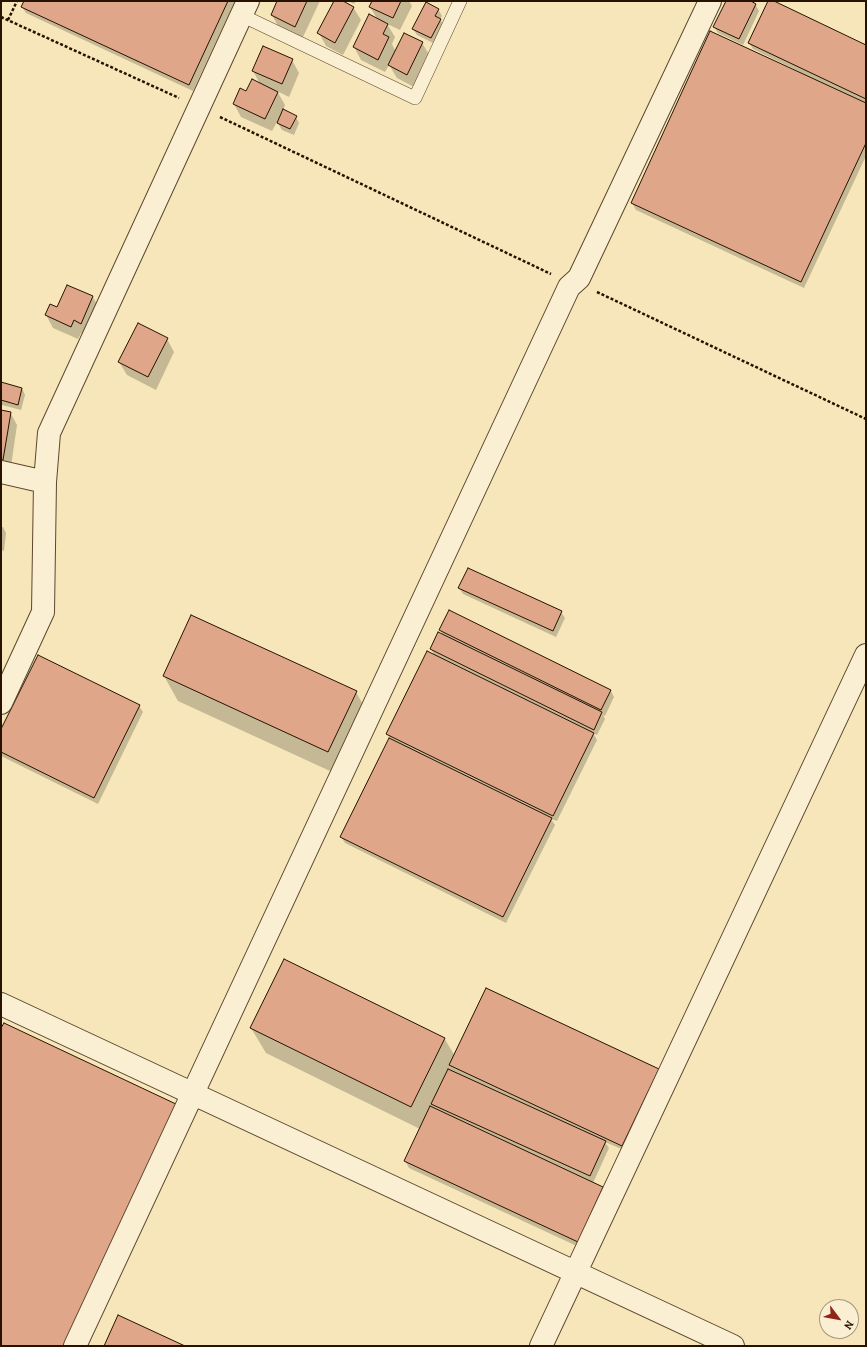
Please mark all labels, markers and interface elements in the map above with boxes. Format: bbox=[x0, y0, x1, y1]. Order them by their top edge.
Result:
north arrow bbox=[819, 1299, 859, 1339]
text: N bbox=[840, 1318, 857, 1332]

